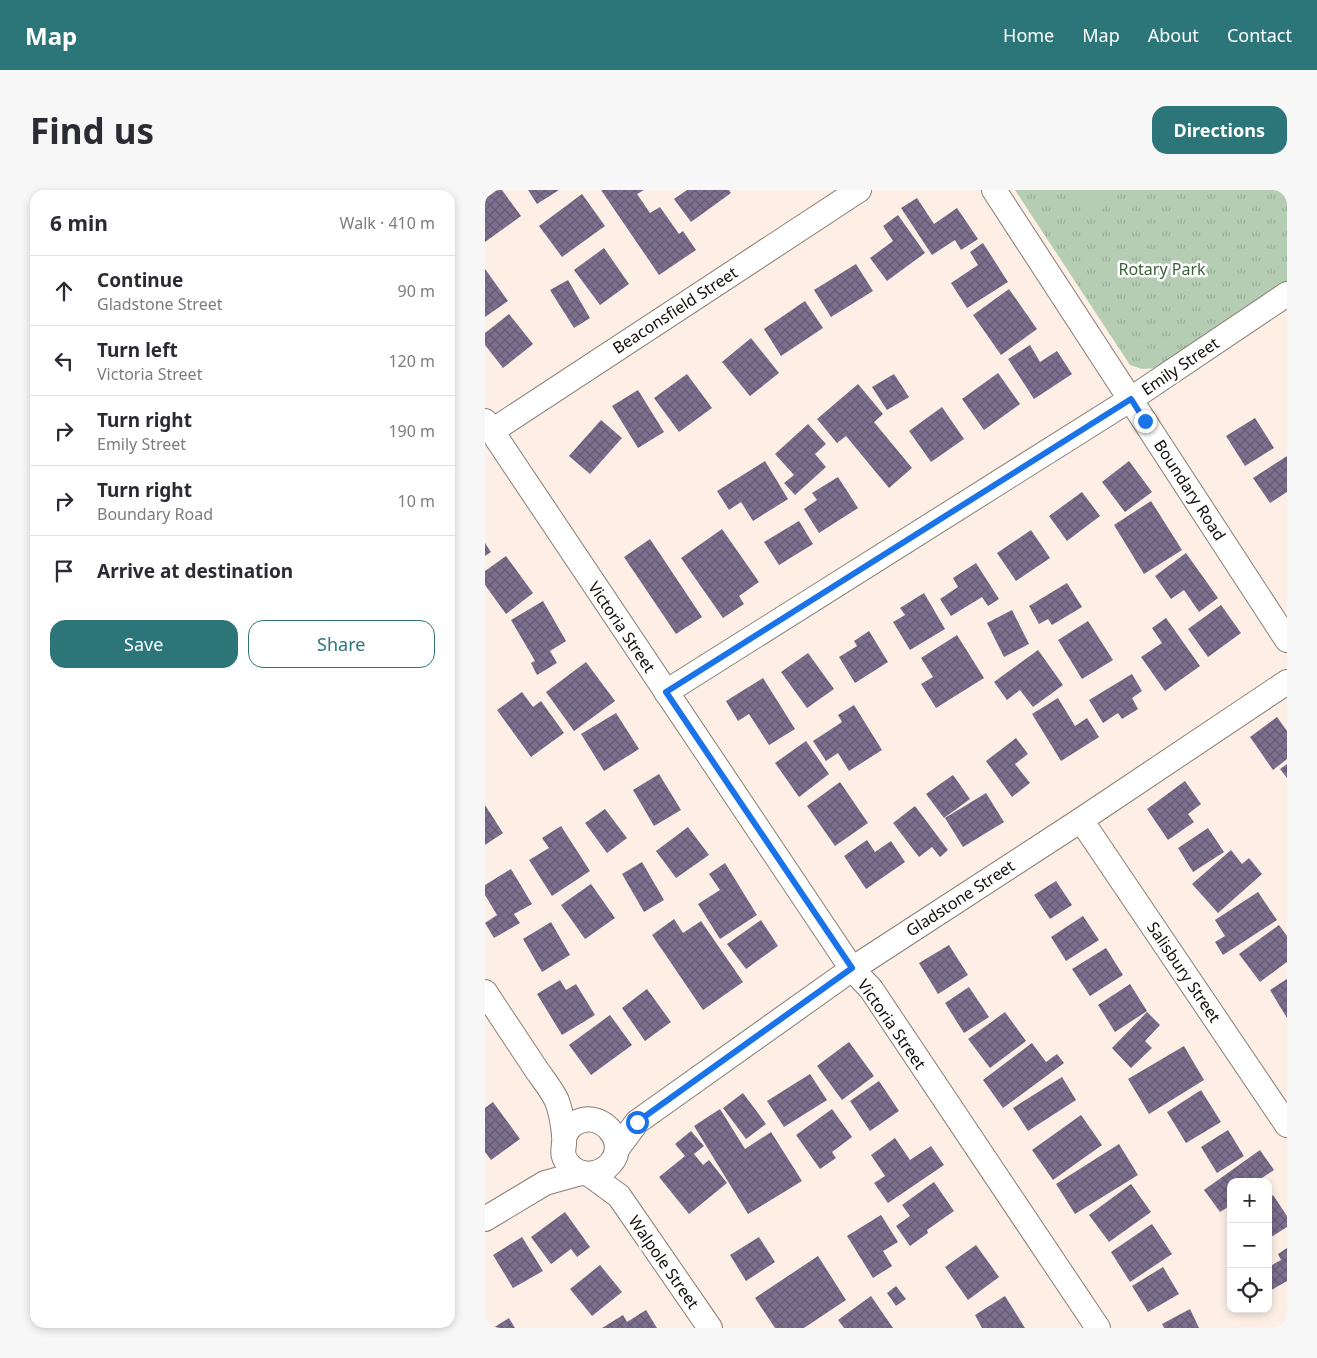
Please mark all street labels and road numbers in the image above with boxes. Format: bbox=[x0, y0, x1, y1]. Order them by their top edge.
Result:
street label: Beaconsfield Street bbox=[608, 261, 742, 359]
street label: Emily Street bbox=[1137, 332, 1223, 400]
street label: Boundary Road bbox=[1149, 435, 1231, 545]
street label: Victoria Street bbox=[583, 577, 661, 677]
street label: Gladstone Street bbox=[901, 854, 1019, 941]
street label: Salisbury Street bbox=[1142, 917, 1226, 1027]
street label: Victoria Street bbox=[853, 975, 931, 1074]
street label: Walpole Street bbox=[624, 1211, 704, 1313]

